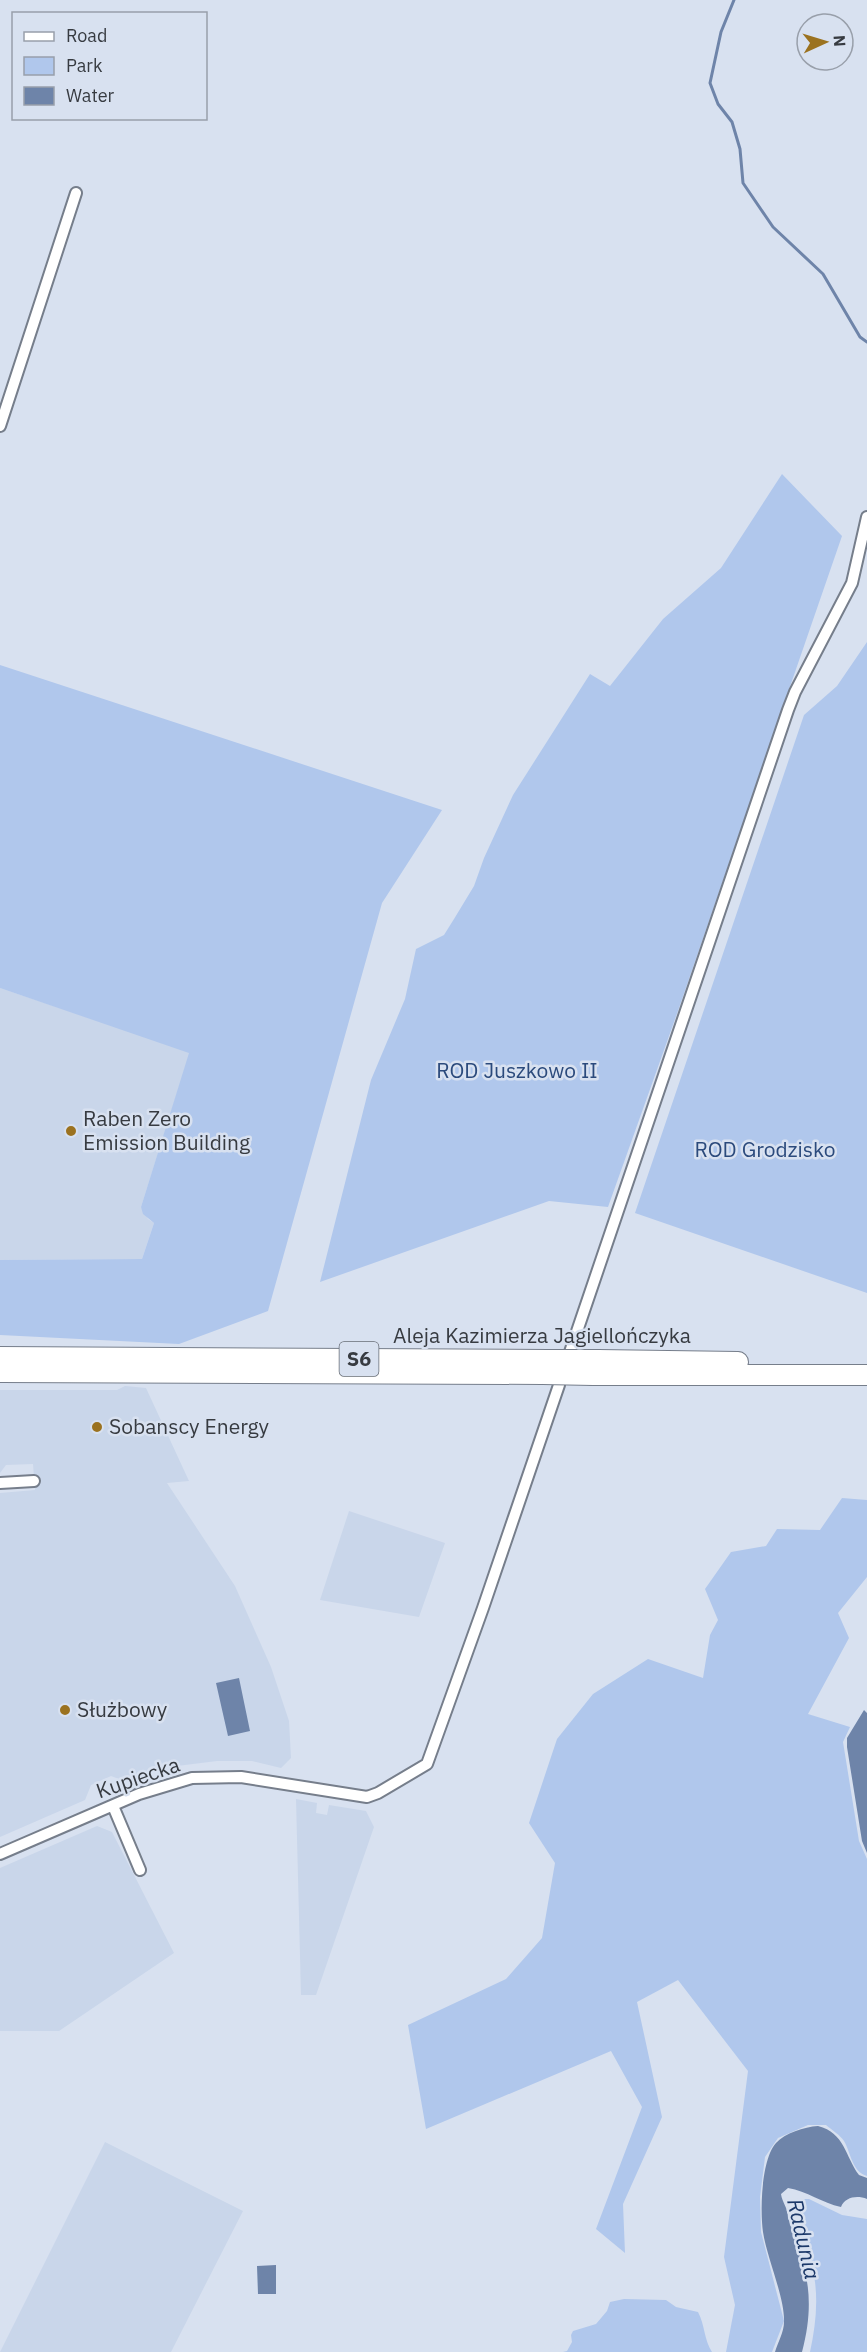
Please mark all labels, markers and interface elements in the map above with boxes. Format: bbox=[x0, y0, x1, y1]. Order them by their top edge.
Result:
legend bbox=[12, 12, 207, 120]
north arrow bbox=[795, 12, 855, 72]
text: Road bbox=[66, 24, 107, 47]
text: N bbox=[830, 34, 850, 47]
text: Park bbox=[66, 54, 103, 77]
text: Water bbox=[66, 84, 115, 107]
park label: ROD Juszkowo II bbox=[436, 1056, 598, 1084]
place label: Raben Zero Emission Building bbox=[83, 1104, 250, 1156]
marker: Raben Zero Emission Building bbox=[64, 1124, 78, 1138]
park label: ROD Grodzisko bbox=[695, 1135, 835, 1163]
street label: Aleja Kazimierza Jagiellończyka bbox=[393, 1321, 691, 1349]
road number: S6 bbox=[340, 1342, 378, 1376]
place label: Sobanscy Energy bbox=[109, 1412, 270, 1440]
marker: Sobanscy Energy bbox=[90, 1420, 104, 1434]
place label: Służbowy bbox=[77, 1695, 168, 1723]
marker: Służbowy bbox=[58, 1703, 72, 1717]
street label: Kupiecka bbox=[92, 1750, 183, 1804]
water label: Radunia bbox=[781, 2196, 828, 2282]

